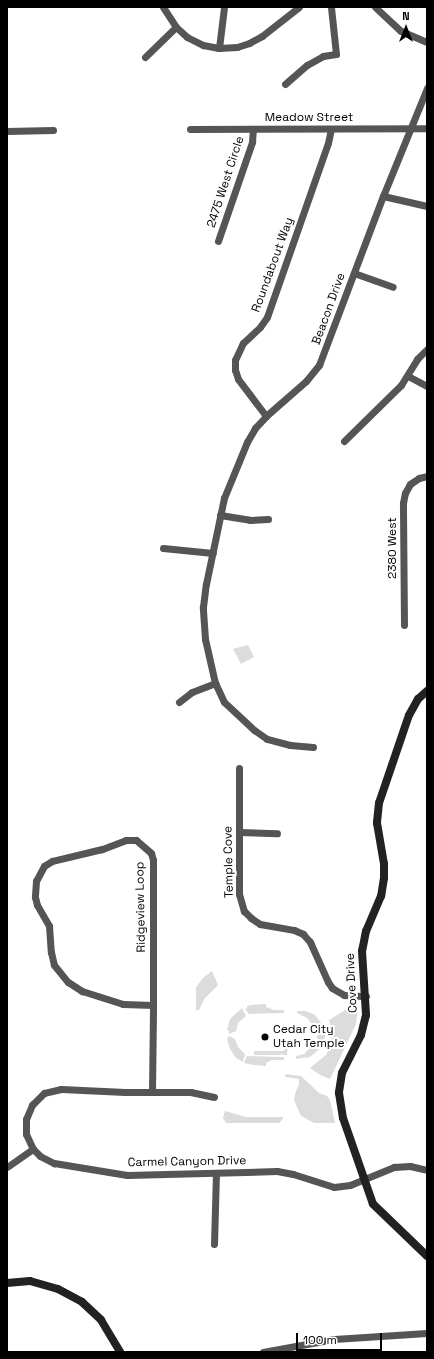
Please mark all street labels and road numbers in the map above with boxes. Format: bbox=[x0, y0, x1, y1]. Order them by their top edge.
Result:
street label: Meadow Street bbox=[265, 111, 353, 125]
street label: 2475 West Circle bbox=[204, 134, 248, 230]
street label: Roundabout Way bbox=[249, 216, 297, 314]
street label: Beacon Drive bbox=[309, 271, 349, 347]
street label: 2380 West bbox=[386, 517, 400, 579]
street label: Temple Cove bbox=[221, 826, 237, 898]
street label: Ridgeview Loop bbox=[133, 861, 149, 953]
street label: Cove Drive bbox=[343, 953, 361, 1013]
street label: Carmel Canyon Drive bbox=[128, 1154, 246, 1170]

